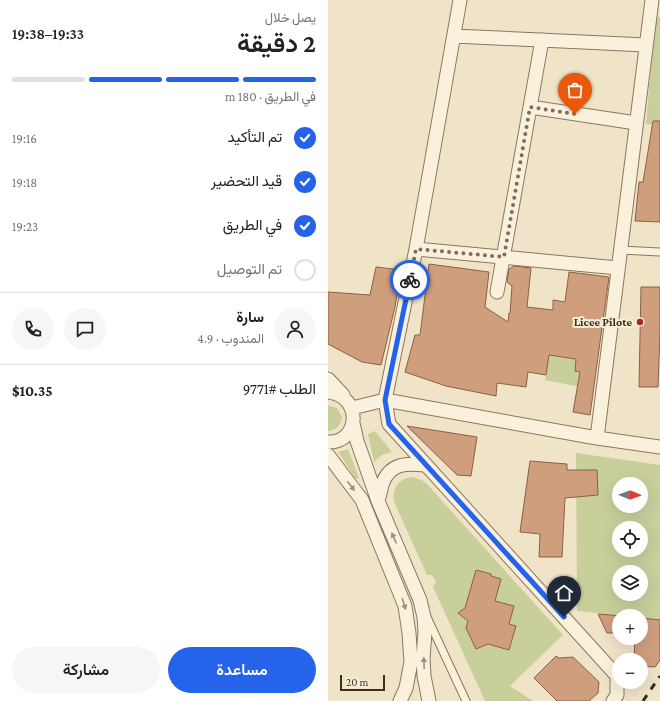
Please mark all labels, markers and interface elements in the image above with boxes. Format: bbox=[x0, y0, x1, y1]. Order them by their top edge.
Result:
text: يصل خلال bbox=[265, 10, 316, 25]
text: 19:33–19:38 bbox=[12, 26, 84, 42]
text: 2 دقيقة bbox=[237, 29, 316, 58]
pin bbox=[558, 73, 592, 114]
icon: bag bbox=[564, 79, 586, 101]
text: في الطريق · 180 m bbox=[225, 89, 316, 104]
icon: check bbox=[294, 127, 316, 149]
text: تم التأكيد bbox=[228, 129, 282, 145]
text: 19:16 bbox=[12, 131, 37, 146]
icon: check bbox=[294, 171, 316, 193]
text: قيد التحضير bbox=[211, 173, 282, 189]
text: 19:18 bbox=[12, 175, 37, 190]
icon: check bbox=[294, 215, 316, 237]
text: في الطريق bbox=[223, 217, 282, 233]
text: 19:23 bbox=[12, 219, 38, 234]
courier bbox=[390, 260, 430, 300]
text: تم التوصيل bbox=[217, 261, 282, 277]
icon: bike bbox=[399, 269, 421, 291]
button: phone bbox=[12, 308, 54, 350]
button: chat bbox=[64, 308, 106, 350]
button: person bbox=[274, 308, 316, 350]
text: سارة bbox=[236, 309, 264, 325]
place label: Licee Pilote bbox=[574, 315, 632, 329]
marker: Licee Pilote bbox=[635, 317, 645, 327]
text: المندوب · 4.9 bbox=[197, 331, 264, 346]
text: الطلب #9771 bbox=[243, 381, 316, 397]
text: $10.35 bbox=[12, 383, 53, 399]
north arrow bbox=[612, 477, 648, 513]
map controls bbox=[612, 477, 648, 689]
one-way arrow bbox=[347, 481, 355, 492]
button: locate bbox=[612, 521, 648, 557]
one-way arrow bbox=[391, 533, 397, 544]
button: layers bbox=[612, 565, 648, 601]
pin bbox=[547, 576, 581, 617]
icon: home bbox=[553, 582, 575, 604]
one-way arrow bbox=[401, 599, 407, 611]
button: + bbox=[612, 609, 648, 645]
button: مشاركة bbox=[12, 647, 160, 693]
button: مساعدة bbox=[168, 647, 316, 693]
button: − bbox=[612, 653, 648, 689]
one-way arrow bbox=[420, 657, 427, 669]
scale bar bbox=[340, 673, 385, 692]
text: 20 m bbox=[346, 676, 368, 688]

